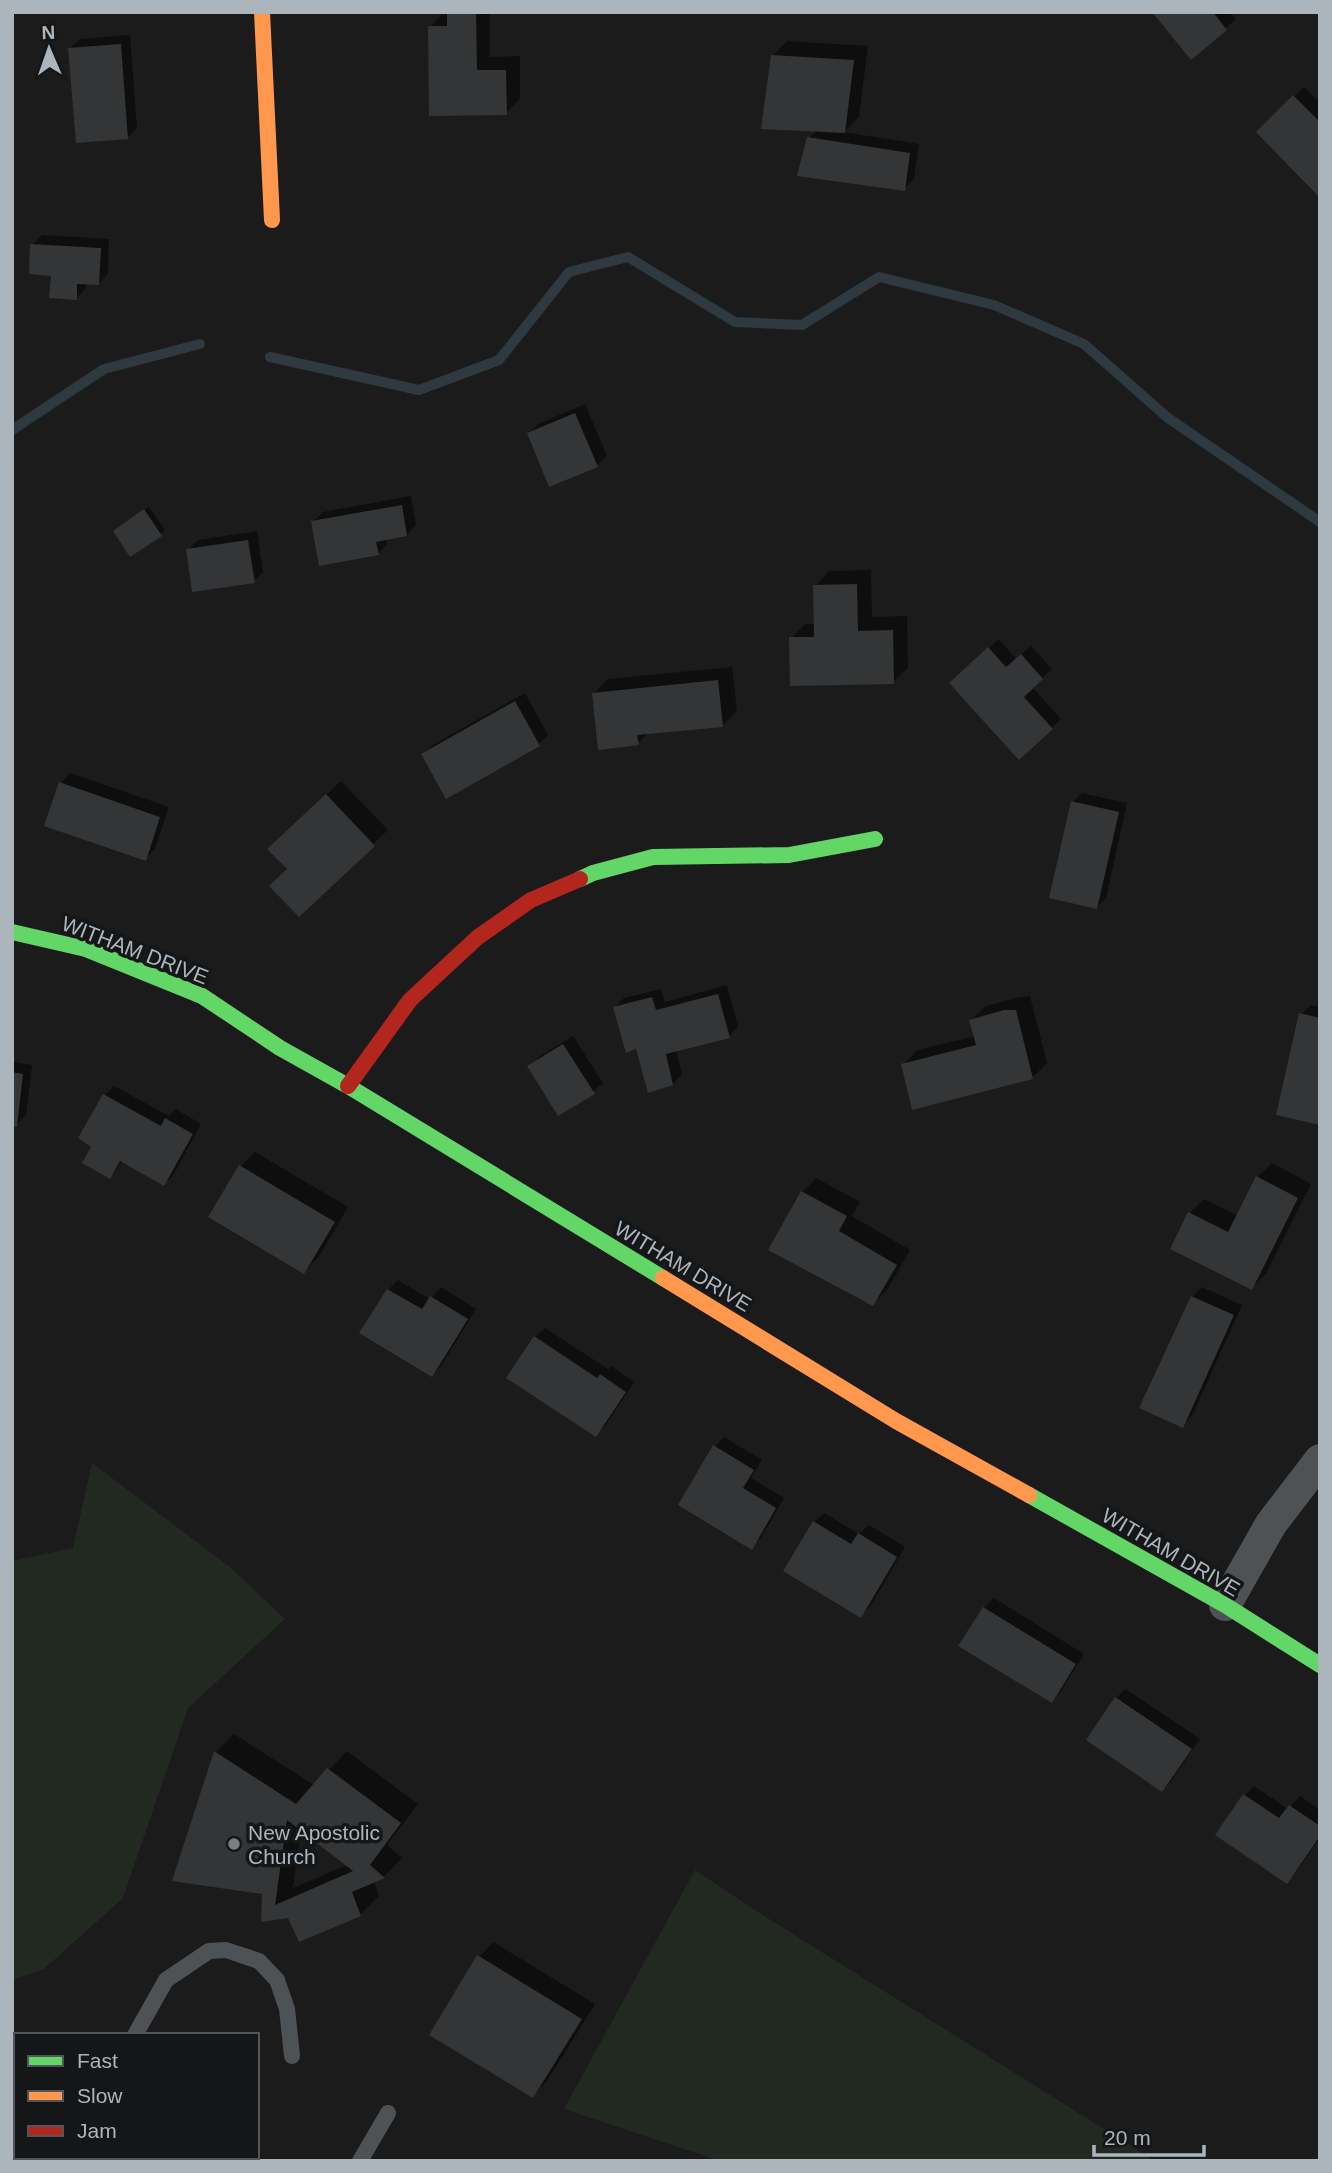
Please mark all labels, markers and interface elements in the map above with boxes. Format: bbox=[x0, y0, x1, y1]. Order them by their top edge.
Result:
north arrow bbox=[14, 14, 84, 84]
text: N bbox=[41, 22, 56, 43]
street label: WITHAM DRIVE bbox=[58, 911, 212, 989]
street label: WITHAM DRIVE bbox=[611, 1216, 755, 1316]
street label: WITHAM DRIVE bbox=[1098, 1503, 1244, 1601]
place label: New Apostolic Church bbox=[248, 1821, 380, 1868]
marker: New Apostolic Church bbox=[226, 1836, 242, 1852]
legend bbox=[14, 2033, 259, 2159]
text: Fast bbox=[77, 2049, 118, 2072]
text: Slow bbox=[77, 2084, 123, 2107]
scale bar bbox=[1094, 2114, 1204, 2158]
text: Jam bbox=[77, 2119, 117, 2142]
text: 20 m bbox=[1104, 2126, 1151, 2149]

